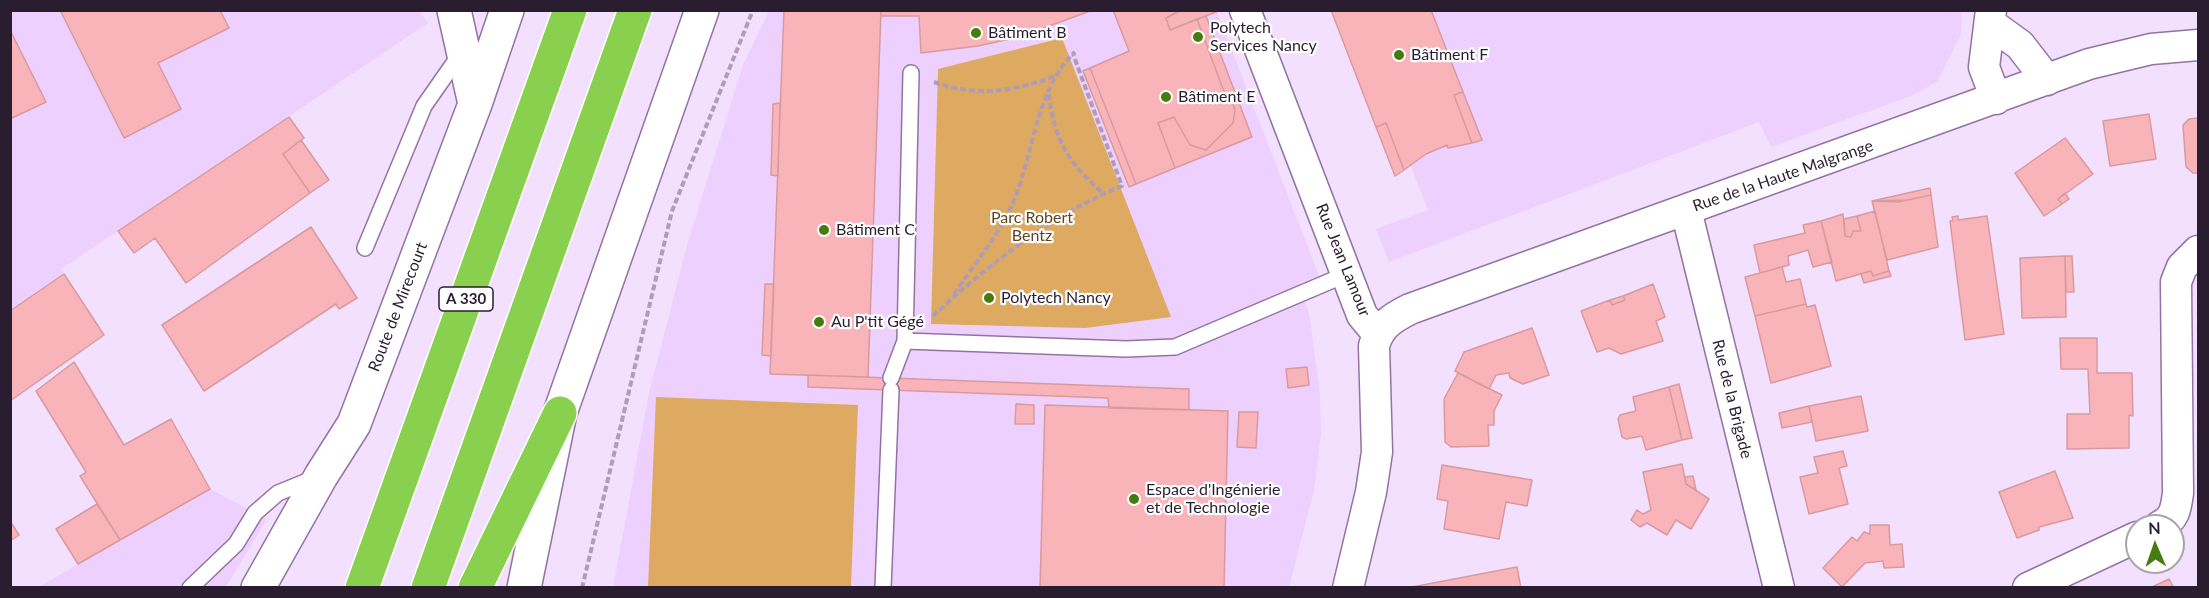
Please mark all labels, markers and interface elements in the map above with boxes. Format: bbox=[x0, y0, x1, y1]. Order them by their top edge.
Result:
place label: Polytech Services Nancy bbox=[1210, 18, 1317, 56]
place label: Bâtiment B bbox=[988, 23, 1067, 43]
marker: Bâtiment B bbox=[969, 26, 983, 40]
marker: Polytech Services Nancy bbox=[1191, 30, 1205, 44]
place label: Bâtiment F bbox=[1411, 45, 1488, 65]
marker: Bâtiment F bbox=[1392, 48, 1406, 62]
place label: Bâtiment E bbox=[1178, 87, 1255, 107]
marker: Bâtiment E bbox=[1159, 90, 1173, 104]
street label: Rue de la Haute Malgrange bbox=[1690, 136, 1876, 216]
street label: Rue Jean Lamour bbox=[1312, 201, 1374, 319]
park label: Parc Robert Bentz bbox=[991, 208, 1073, 246]
place label: Bâtiment C bbox=[836, 220, 915, 240]
marker: Bâtiment C bbox=[817, 223, 831, 237]
street label: Route de Mirecourt bbox=[365, 240, 431, 374]
road number: A 330 bbox=[439, 287, 493, 311]
place label: Polytech Nancy bbox=[1001, 288, 1111, 308]
marker: Polytech Nancy bbox=[982, 291, 996, 305]
place label: Au P'tit Gégé bbox=[831, 312, 924, 332]
marker: Au P'tit Gégé bbox=[812, 315, 826, 329]
street label: Rue de la Brigade bbox=[1708, 337, 1756, 461]
place label: Espace d'Ingénierie et de Technologie bbox=[1146, 480, 1280, 518]
marker: Espace d'Ingénierie et de Technologie bbox=[1127, 492, 1141, 506]
north arrow bbox=[2125, 514, 2185, 574]
text: N bbox=[2148, 518, 2161, 537]

